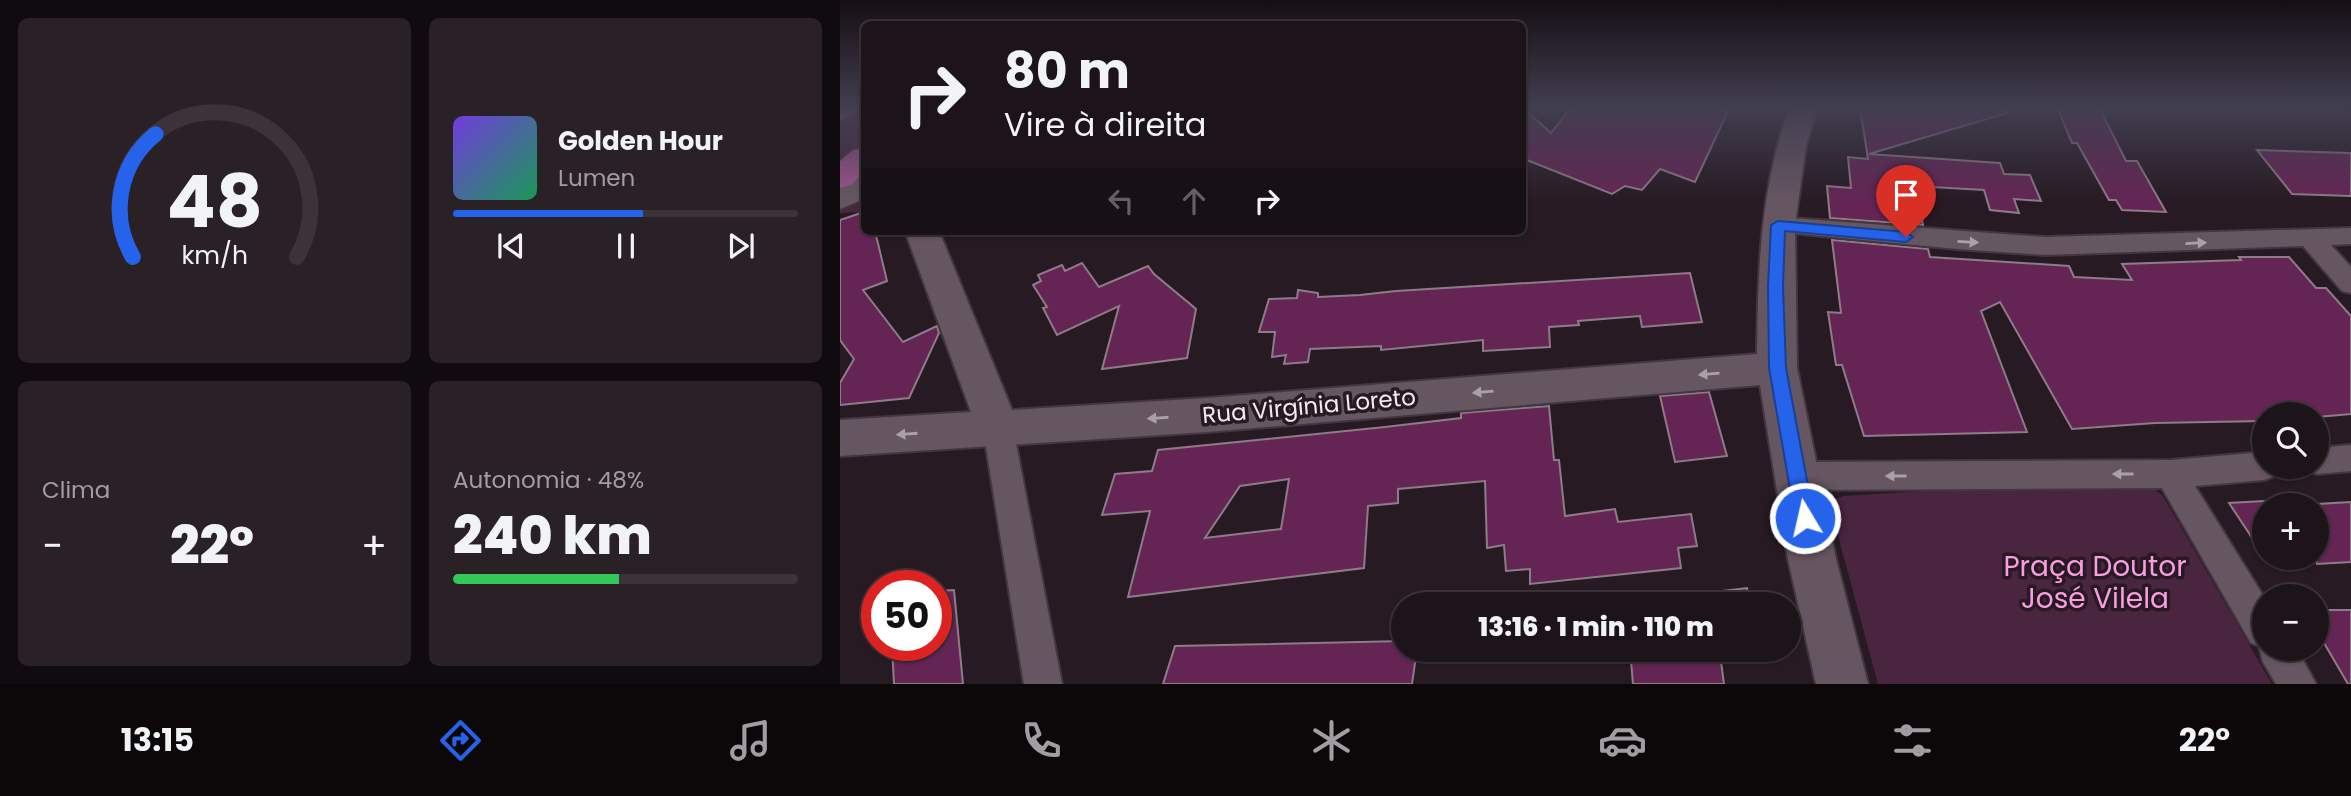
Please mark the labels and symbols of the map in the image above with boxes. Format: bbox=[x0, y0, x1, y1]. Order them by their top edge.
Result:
pin bbox=[1876, 165, 1936, 237]
one-way arrow bbox=[1957, 237, 1979, 248]
one-way arrow bbox=[2185, 237, 2207, 248]
one-way arrow bbox=[1698, 369, 1720, 380]
street label: Rua Virgínia Loreto bbox=[1201, 381, 1417, 431]
one-way arrow bbox=[1471, 387, 1493, 398]
one-way arrow bbox=[1147, 412, 1169, 423]
one-way arrow bbox=[895, 429, 917, 440]
one-way arrow bbox=[2112, 468, 2134, 480]
one-way arrow bbox=[1884, 470, 1906, 481]
position arrow bbox=[1768, 481, 1842, 555]
park label: Praça Doutor José Vilela bbox=[2003, 547, 2187, 618]
speed limit sign: 50 bbox=[861, 570, 952, 661]

